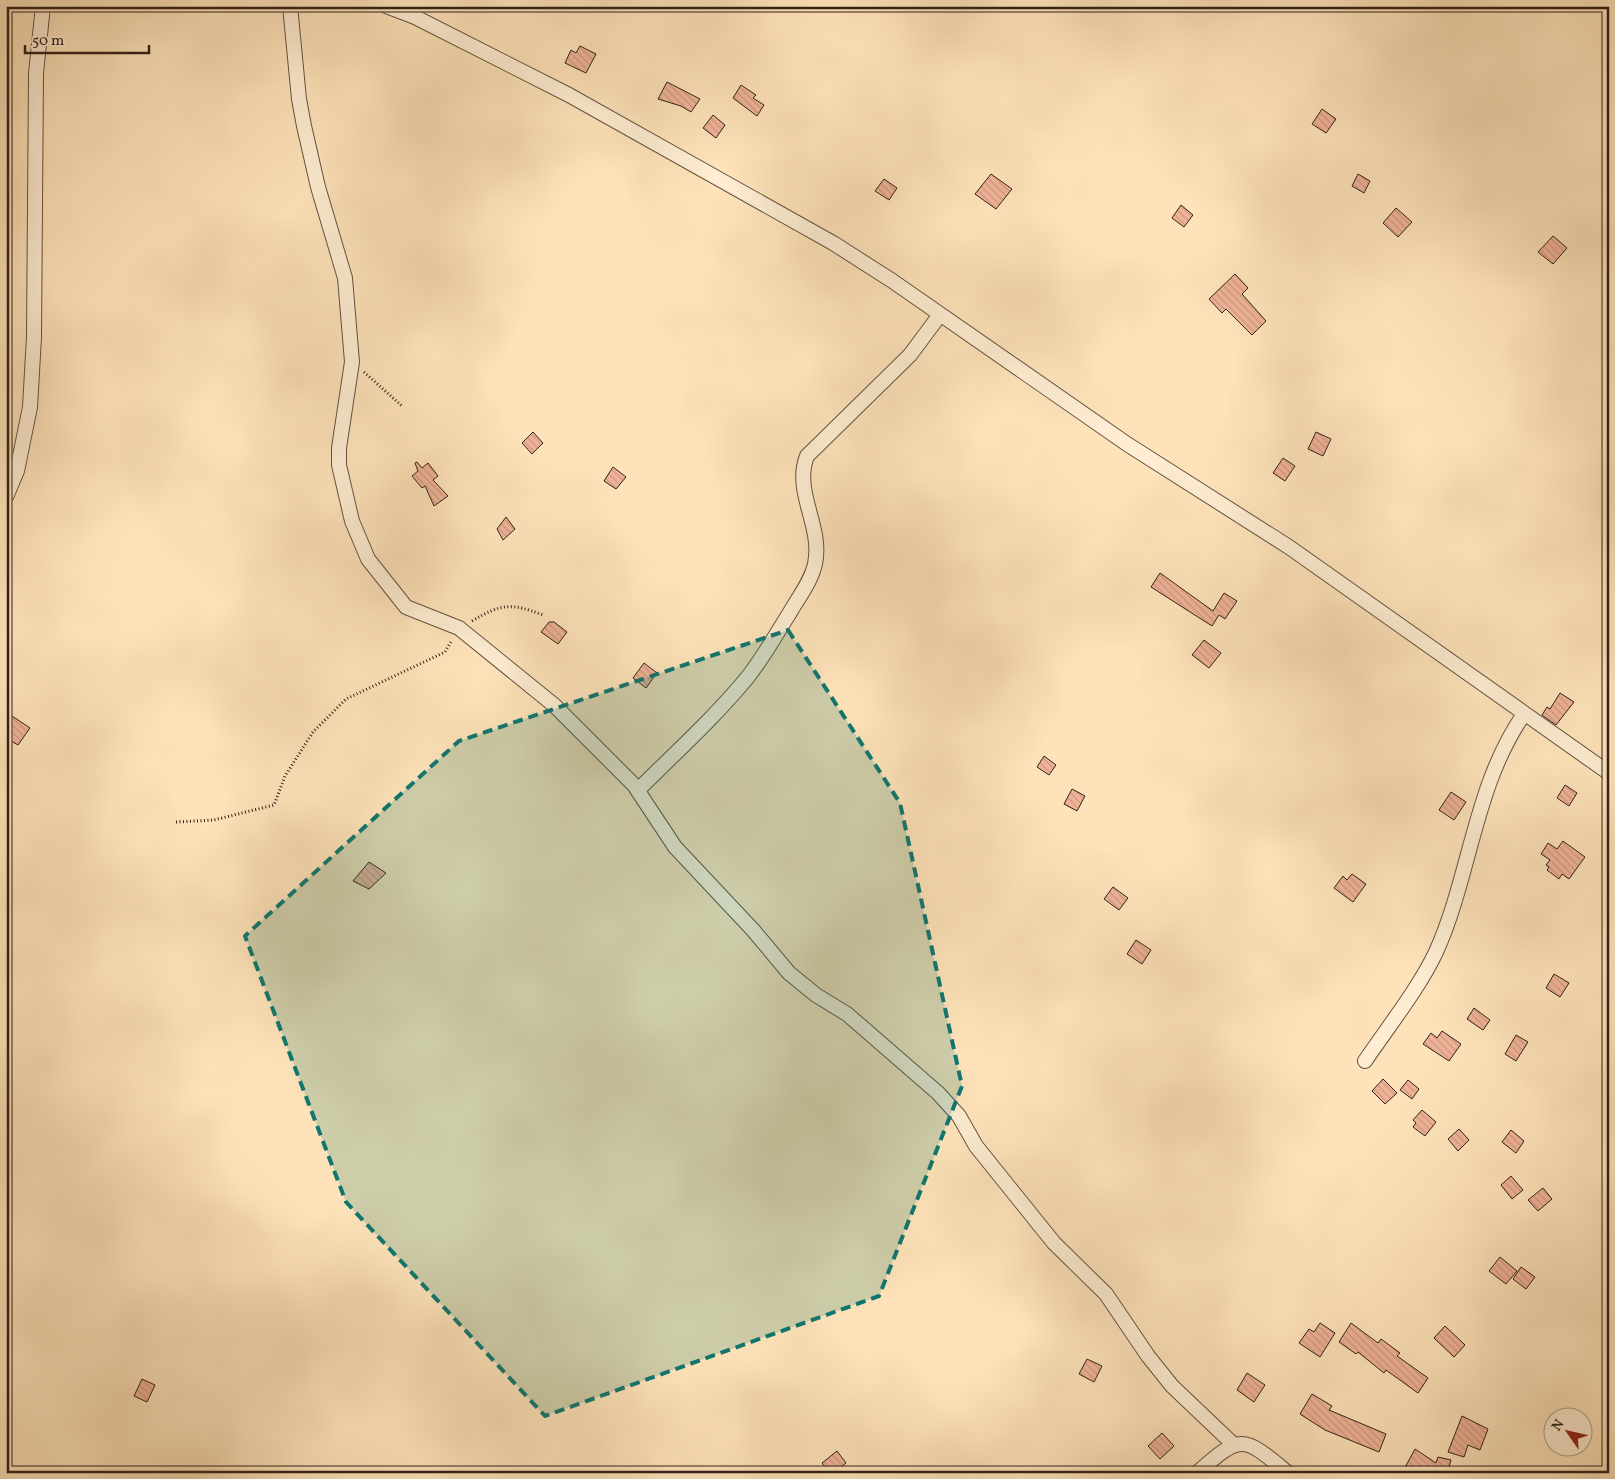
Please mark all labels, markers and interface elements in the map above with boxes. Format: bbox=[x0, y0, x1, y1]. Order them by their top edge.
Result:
scale bar bbox=[25, 22, 149, 54]
text: 50 m bbox=[32, 31, 64, 52]
north arrow bbox=[1542, 1406, 1592, 1456]
text: N bbox=[1548, 1416, 1569, 1435]

